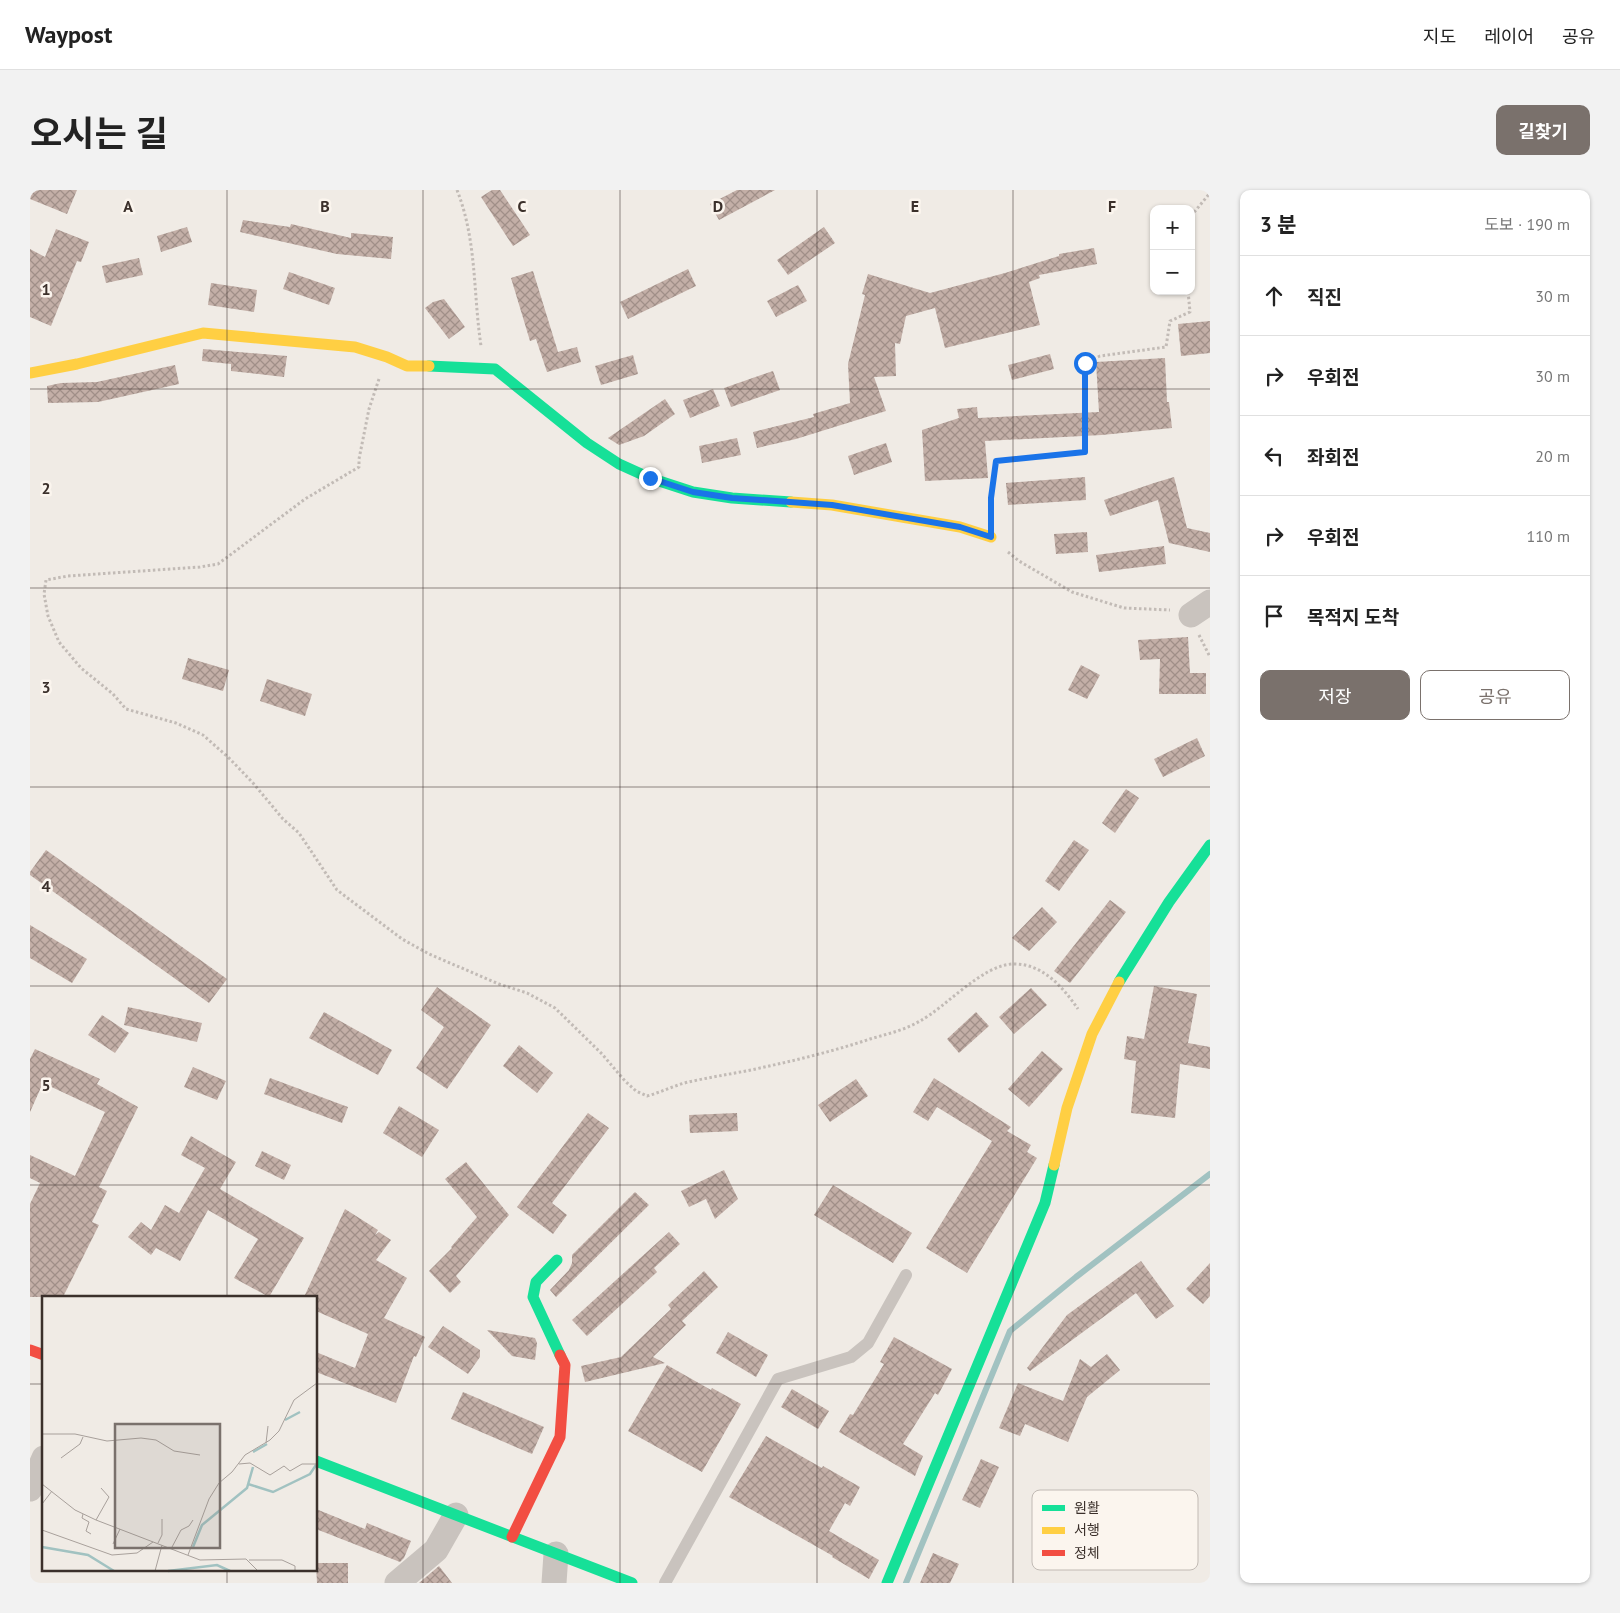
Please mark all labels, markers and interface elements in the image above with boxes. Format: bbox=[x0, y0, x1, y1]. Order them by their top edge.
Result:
text: Waypost bbox=[25, 19, 112, 50]
text: 지도 bbox=[1423, 25, 1456, 48]
text: 레이어 bbox=[1484, 25, 1534, 48]
text: 공유 bbox=[1562, 25, 1595, 48]
button: 길찾기 bbox=[1496, 105, 1590, 155]
text: 오시는 길 bbox=[30, 110, 168, 156]
text: A bbox=[123, 196, 133, 216]
text: B bbox=[320, 196, 330, 216]
text: C bbox=[518, 196, 527, 216]
text: D bbox=[713, 196, 723, 216]
text: E bbox=[911, 196, 919, 216]
text: F bbox=[1108, 196, 1116, 216]
map controls bbox=[1150, 205, 1195, 295]
button: + bbox=[1150, 205, 1195, 250]
text: 3 분 bbox=[1260, 211, 1297, 238]
text: 도보 · 190 m bbox=[1484, 214, 1570, 234]
button: − bbox=[1150, 250, 1195, 295]
text: 1 bbox=[41, 279, 51, 299]
icon: ahead bbox=[1260, 282, 1288, 310]
text: 직진 bbox=[1307, 285, 1342, 309]
text: 30 m bbox=[1535, 286, 1570, 306]
route start bbox=[1074, 352, 1097, 375]
icon: right bbox=[1260, 362, 1288, 390]
text: 우회전 bbox=[1307, 365, 1359, 389]
text: 30 m bbox=[1535, 366, 1570, 386]
icon: left bbox=[1260, 442, 1288, 470]
text: 좌회전 bbox=[1307, 445, 1359, 469]
text: 20 m bbox=[1535, 446, 1570, 466]
route end bbox=[639, 467, 662, 490]
text: 2 bbox=[41, 478, 51, 498]
icon: right bbox=[1260, 522, 1288, 550]
text: 우회전 bbox=[1307, 525, 1359, 549]
text: 110 m bbox=[1527, 526, 1570, 546]
icon: arrive bbox=[1260, 602, 1288, 630]
text: 목적지 도착 bbox=[1307, 605, 1399, 629]
button: 저장 bbox=[1260, 670, 1410, 720]
button: 공유 bbox=[1420, 670, 1570, 720]
text: 3 bbox=[41, 677, 51, 697]
text: 4 bbox=[41, 876, 51, 896]
text: 5 bbox=[41, 1075, 51, 1095]
inset map bbox=[42, 1296, 318, 1570]
legend bbox=[1032, 1490, 1198, 1570]
text: 원활 bbox=[1074, 1499, 1100, 1517]
text: 서행 bbox=[1074, 1521, 1100, 1539]
text: 정체 bbox=[1074, 1544, 1100, 1562]

